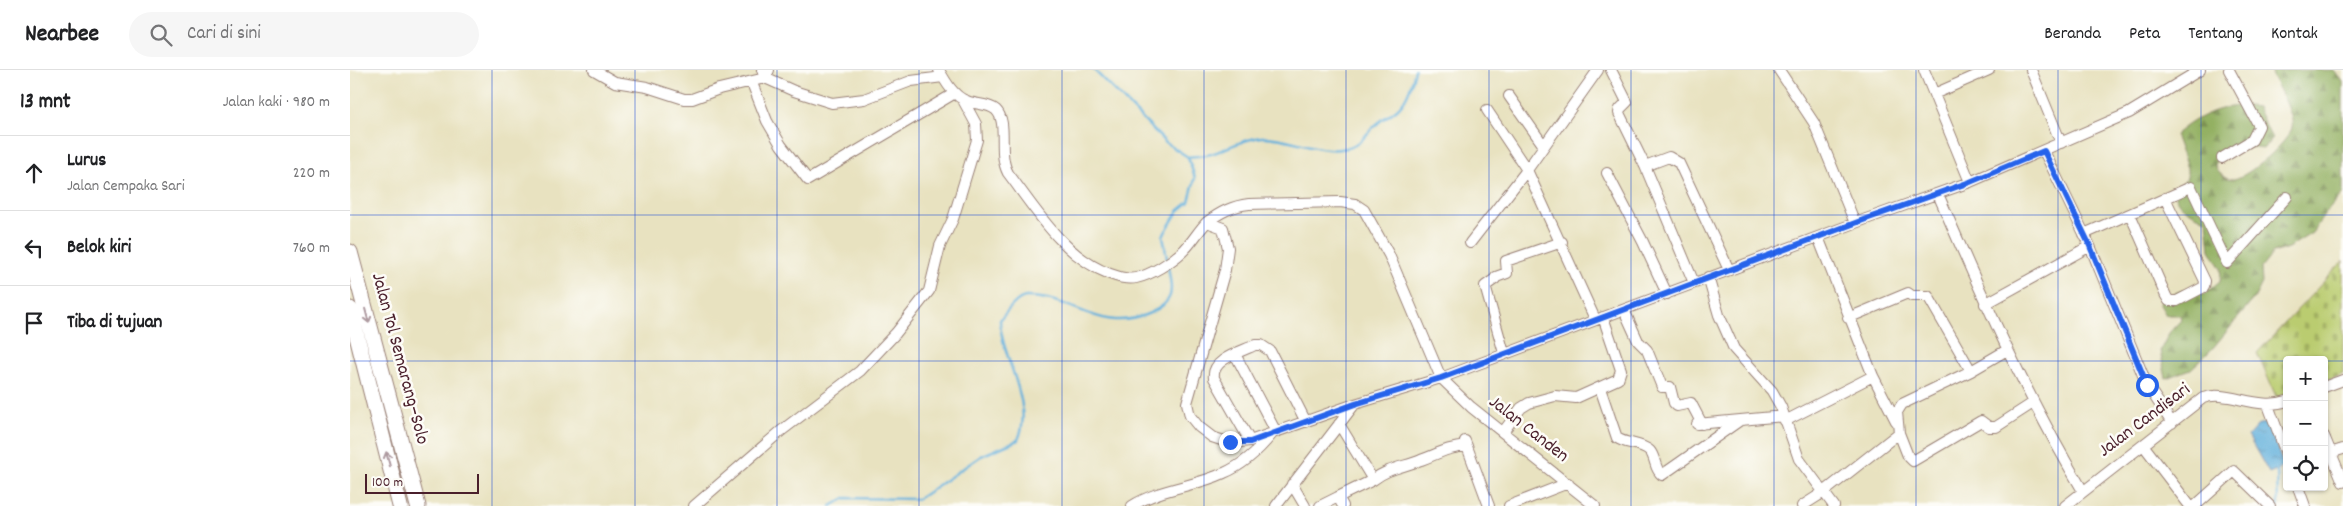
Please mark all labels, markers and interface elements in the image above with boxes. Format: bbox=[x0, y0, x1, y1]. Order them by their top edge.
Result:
search box bbox=[129, 12, 479, 57]
text: Nearbee bbox=[25, 18, 99, 52]
icon: search bbox=[147, 21, 175, 49]
text: Cari di sini bbox=[187, 21, 261, 48]
text: Beranda bbox=[2044, 22, 2101, 47]
text: Peta bbox=[2129, 22, 2160, 47]
text: Tentang bbox=[2188, 22, 2243, 47]
text: Kontak bbox=[2271, 22, 2318, 47]
text: 13 mnt bbox=[20, 88, 71, 118]
text: Jalan kaki · 980 m bbox=[223, 91, 330, 114]
text: Lurus bbox=[67, 148, 106, 175]
icon: ahead bbox=[20, 159, 48, 187]
text: 220 m bbox=[293, 162, 330, 185]
text: Jalan Cempaka Sari bbox=[67, 175, 185, 198]
icon: left bbox=[20, 234, 48, 262]
text: Belok kiri bbox=[67, 235, 131, 262]
text: 760 m bbox=[293, 237, 330, 260]
street label: Jalan Tol Semarang–Solo bbox=[363, 270, 435, 448]
one-way arrow bbox=[363, 308, 372, 324]
icon: arrive bbox=[20, 309, 48, 337]
text: Tiba di tujuan bbox=[67, 310, 162, 337]
map controls bbox=[2283, 356, 2328, 491]
button: + bbox=[2283, 356, 2328, 401]
route start bbox=[2136, 374, 2159, 397]
street label: Jalan Candisari bbox=[2093, 377, 2197, 465]
street label: Jalan Canden bbox=[1482, 390, 1574, 470]
button: − bbox=[2283, 401, 2328, 446]
route end bbox=[1219, 431, 1242, 454]
button: locate bbox=[2283, 446, 2328, 491]
one-way arrow bbox=[383, 451, 392, 467]
scale bar bbox=[365, 471, 479, 494]
text: 100 m bbox=[372, 473, 403, 493]

